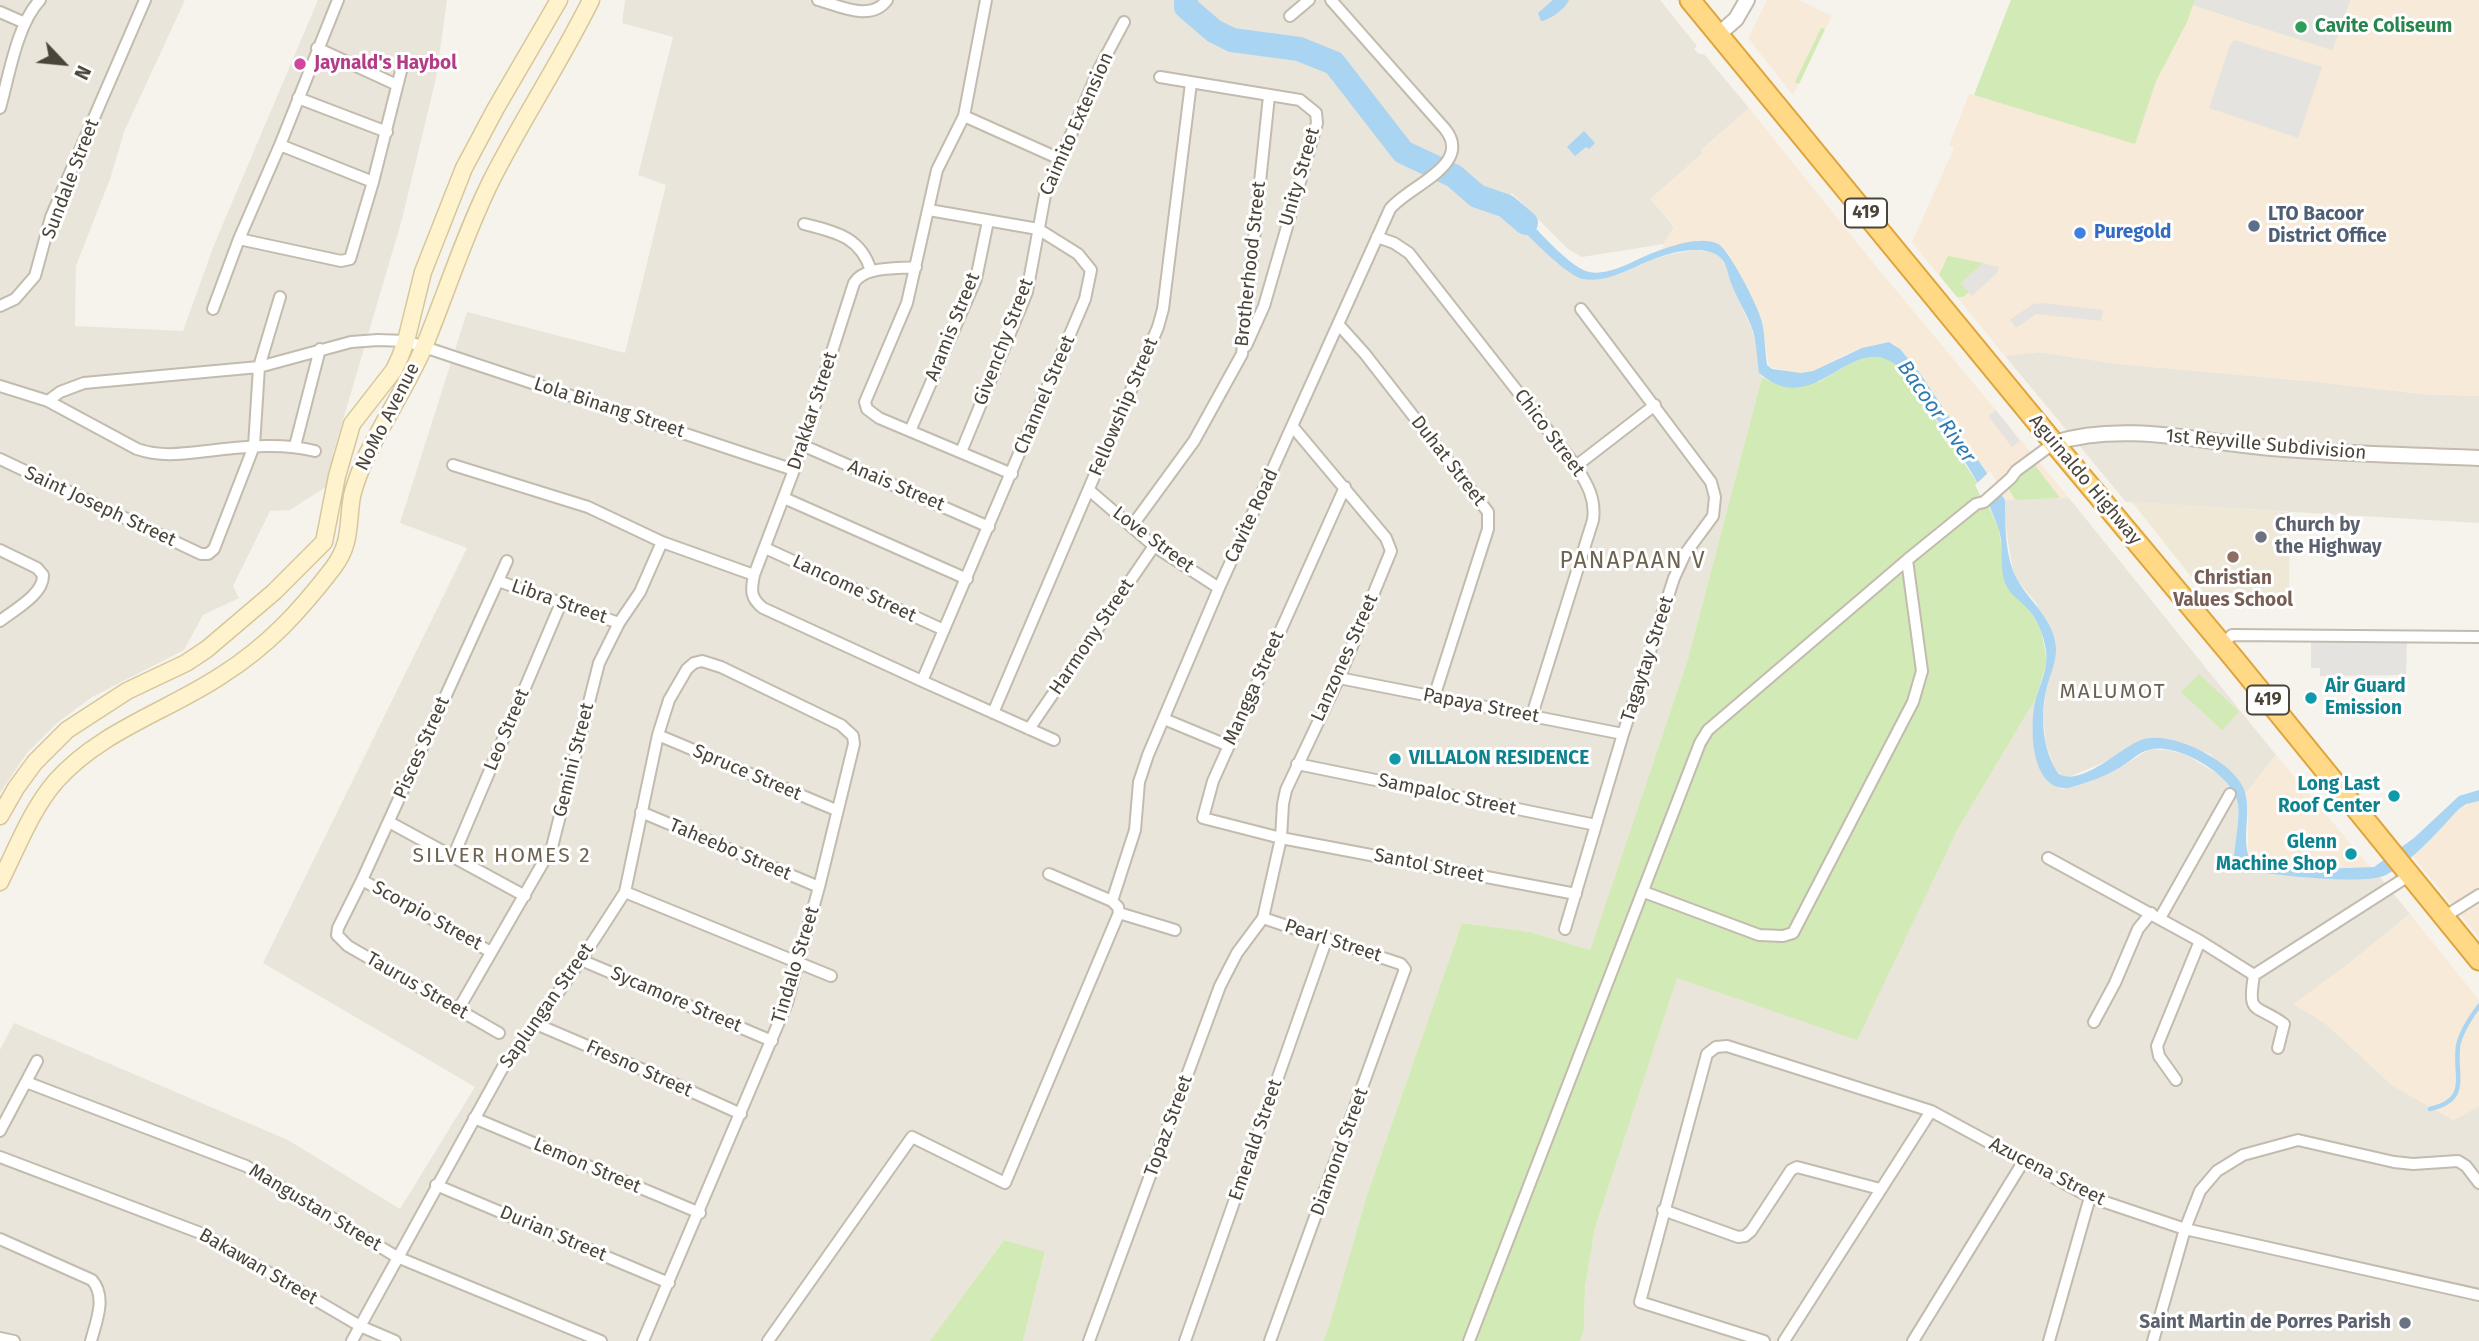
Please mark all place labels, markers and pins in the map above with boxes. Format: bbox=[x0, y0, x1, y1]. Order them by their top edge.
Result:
place label: Cavite Coliseum bbox=[2315, 16, 2452, 38]
marker: Cavite Coliseum bbox=[2293, 19, 2309, 35]
place label: Jaynald's Haybol bbox=[314, 53, 457, 75]
marker: Jaynald's Haybol bbox=[292, 56, 308, 72]
place label: LTO Bacoor District Office bbox=[2268, 204, 2387, 248]
marker: LTO Bacoor District Office bbox=[2246, 218, 2262, 234]
place label: Puregold bbox=[2094, 222, 2171, 244]
marker: Puregold bbox=[2072, 225, 2088, 241]
place label: Church by the Highway bbox=[2275, 515, 2382, 559]
marker: Church by the Highway bbox=[2253, 529, 2269, 545]
marker: Christian Values School bbox=[2225, 549, 2241, 565]
place label: Christian Values School bbox=[2173, 568, 2293, 612]
place label: Air Guard Emission bbox=[2325, 676, 2406, 720]
marker: Air Guard Emission bbox=[2303, 690, 2319, 706]
place label: VILLALON RESIDENCE bbox=[1409, 748, 1589, 770]
marker: VILLALON RESIDENCE bbox=[1387, 751, 1403, 767]
place label: Long Last Roof Center bbox=[2278, 774, 2380, 818]
marker: Long Last Roof Center bbox=[2386, 788, 2402, 804]
place label: Glenn Machine Shop bbox=[2216, 832, 2337, 876]
marker: Glenn Machine Shop bbox=[2343, 846, 2359, 862]
place label: Saint Martin de Porres Parish bbox=[2139, 1312, 2391, 1334]
marker: Saint Martin de Porres Parish bbox=[2397, 1315, 2413, 1331]

